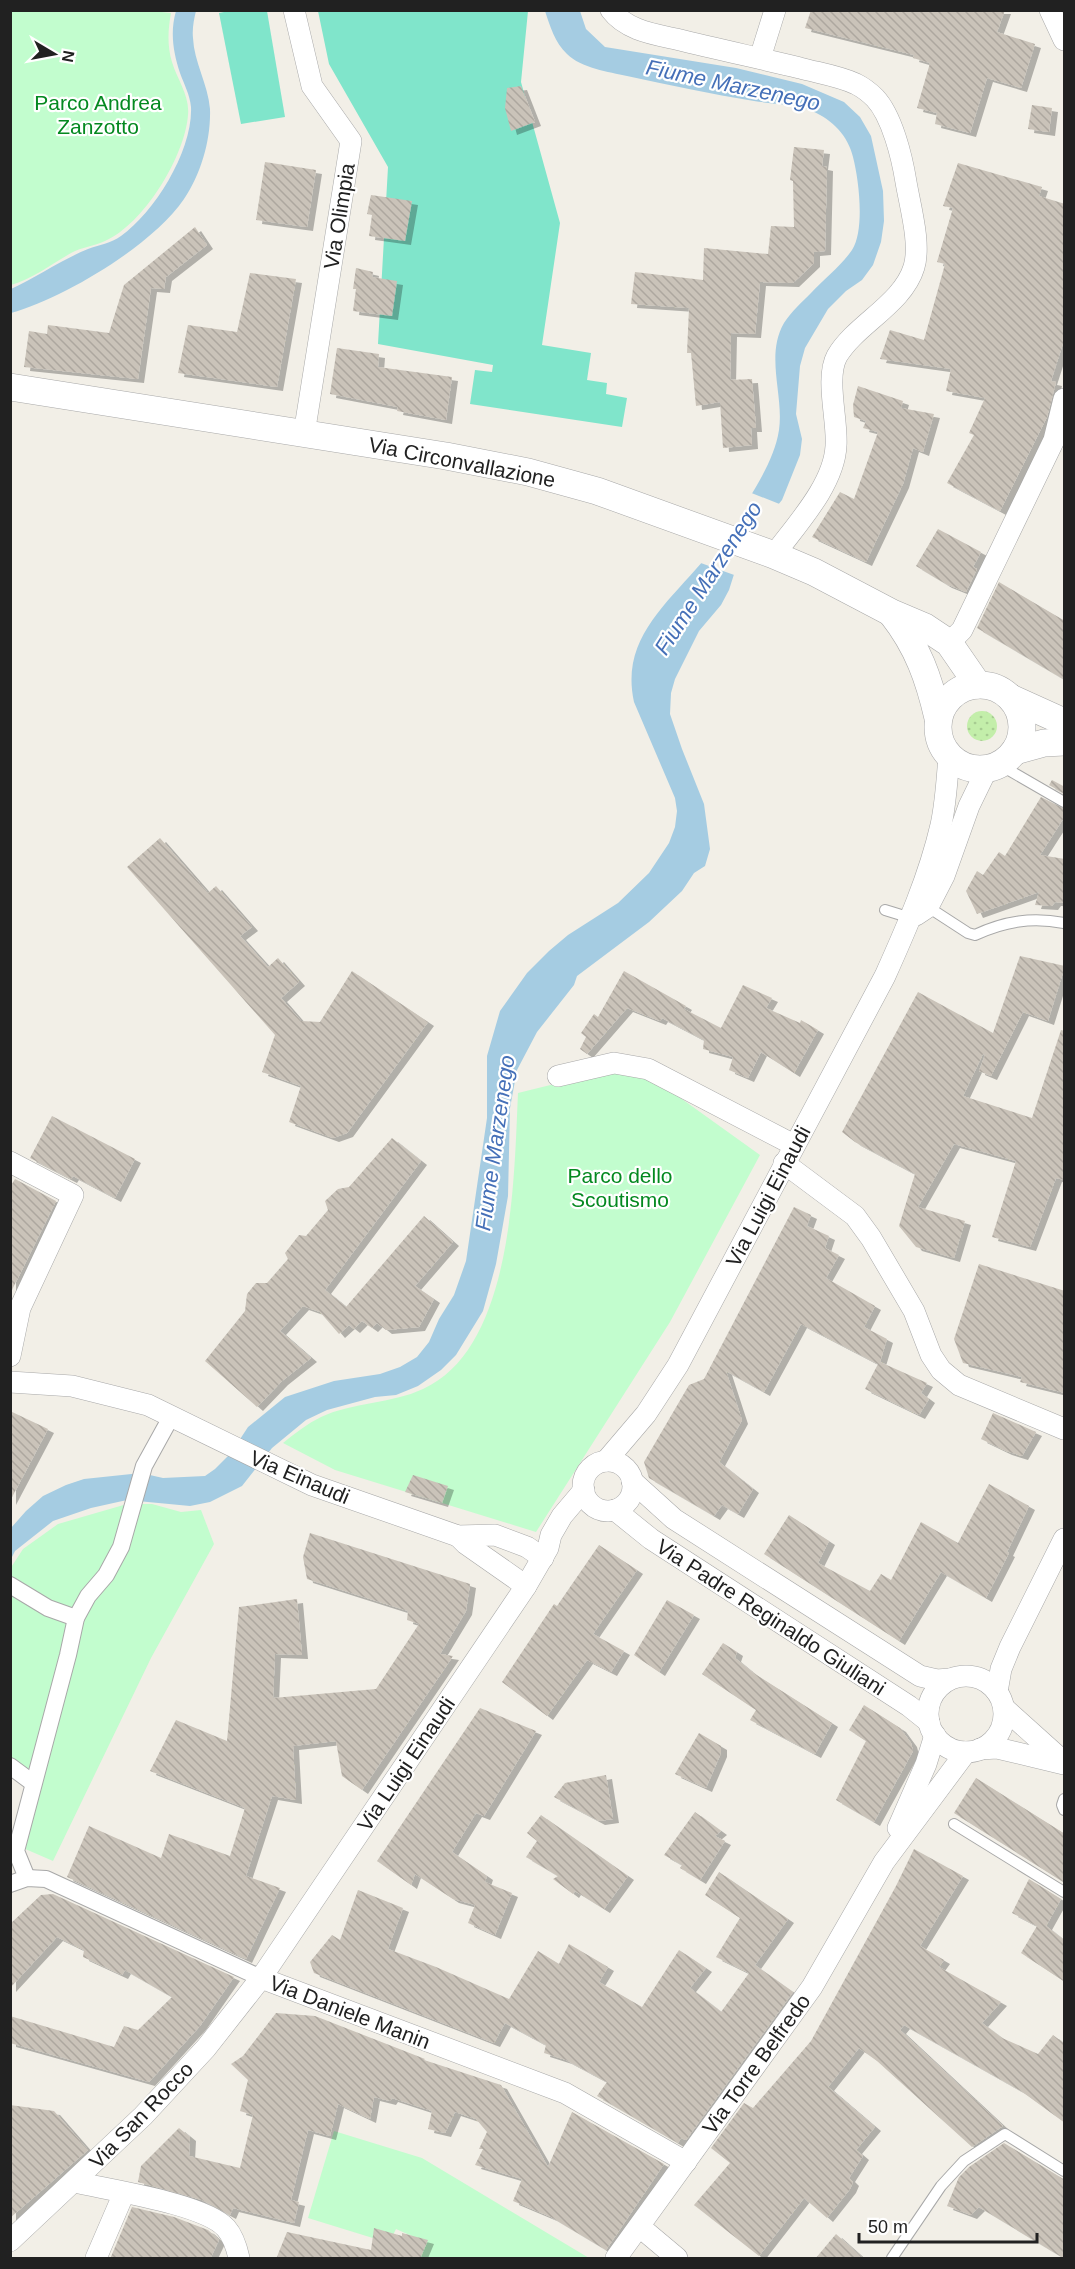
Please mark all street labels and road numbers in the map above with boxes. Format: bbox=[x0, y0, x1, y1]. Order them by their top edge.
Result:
street label: Via Olimpia bbox=[319, 161, 359, 271]
street label: Via Circonvallazione bbox=[367, 433, 557, 491]
street label: Via Luigi Einaudi bbox=[721, 1122, 815, 1270]
street label: Via Einaudi bbox=[247, 1446, 353, 1508]
street label: Via Padre Reginaldo Giuliani bbox=[652, 1534, 890, 1700]
street label: Via Luigi Einaudi bbox=[353, 1693, 459, 1835]
street label: Via Daniele Manin bbox=[266, 1971, 434, 2053]
street label: Via Torre Belfredo bbox=[698, 1990, 814, 2138]
street label: Via San Rocco bbox=[85, 2057, 197, 2173]

